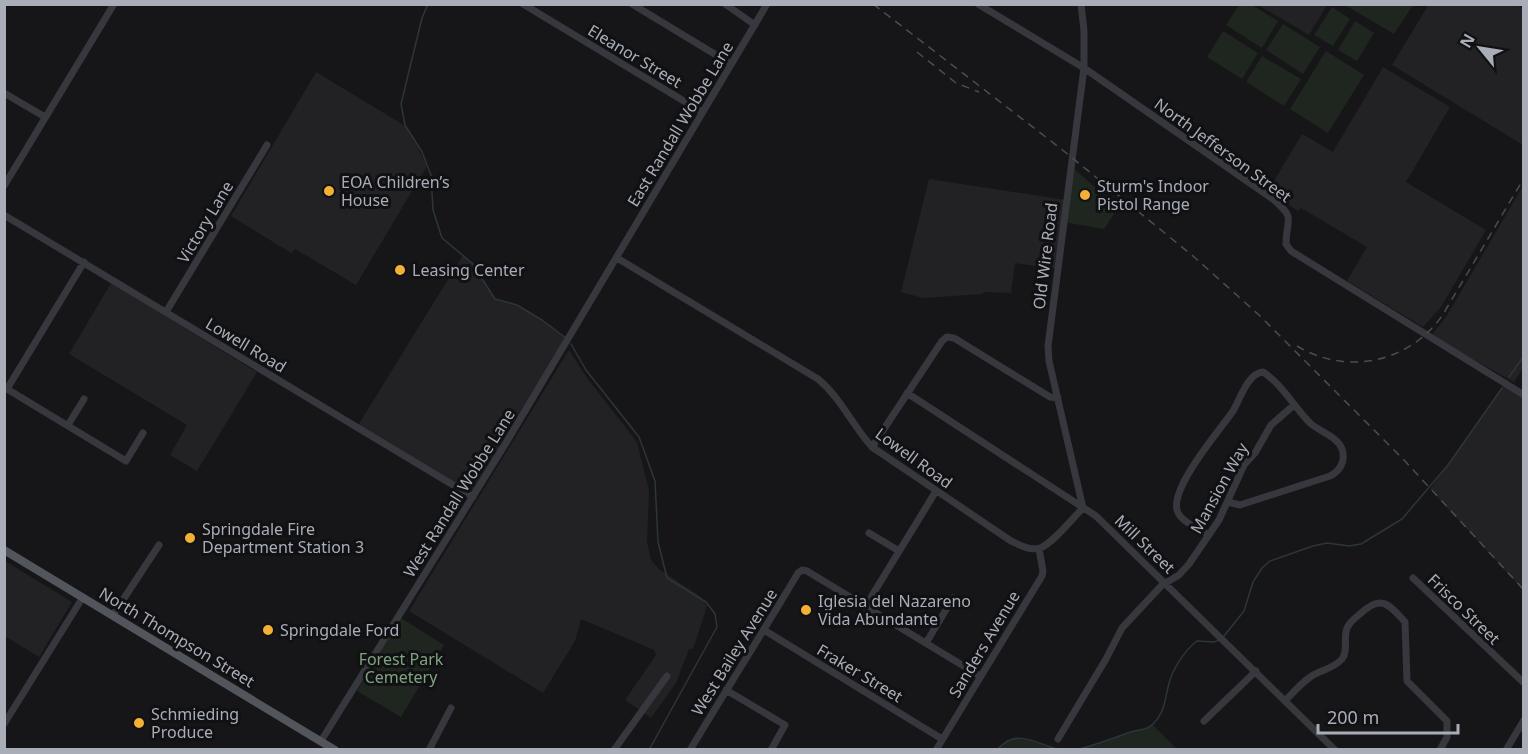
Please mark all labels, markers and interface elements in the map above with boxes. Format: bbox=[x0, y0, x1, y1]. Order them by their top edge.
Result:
north arrow bbox=[1450, 18, 1510, 78]
street label: Eleanor Street bbox=[584, 19, 686, 93]
text: N bbox=[1454, 29, 1480, 52]
street label: East Randall Wobbe Lane bbox=[622, 37, 738, 211]
street label: North Jefferson Street bbox=[1150, 93, 1296, 207]
place label: EOA Children’s House bbox=[341, 171, 450, 211]
place label: Sturm's Indoor Pistol Range bbox=[1097, 175, 1209, 215]
street label: Victory Lane bbox=[172, 177, 238, 267]
marker: EOA Children’s House bbox=[322, 184, 336, 198]
marker: Sturm's Indoor Pistol Range bbox=[1078, 188, 1092, 202]
street label: Old Wire Road bbox=[1028, 201, 1062, 311]
place label: Leasing Center bbox=[412, 259, 525, 281]
marker: Leasing Center bbox=[393, 263, 407, 277]
street label: Lowell Road bbox=[202, 312, 290, 378]
street label: West Randall Wobbe Lane bbox=[398, 405, 520, 581]
street label: Lowell Road bbox=[871, 423, 957, 493]
street label: Mansion Way bbox=[1185, 438, 1253, 537]
street label: Mill Street bbox=[1110, 510, 1180, 578]
place label: Springdale Fire Department Station 3 bbox=[202, 518, 364, 558]
marker: Springdale Fire Department Station 3 bbox=[183, 531, 197, 545]
street label: Frisco Street bbox=[1423, 569, 1505, 649]
street label: North Thompson Street bbox=[95, 582, 259, 692]
street label: West Bailey Avenue bbox=[686, 584, 782, 720]
street label: Sanders Avenue bbox=[943, 586, 1025, 702]
place label: Iglesia del Nazareno Vida Abundante bbox=[818, 590, 971, 630]
marker: Iglesia del Nazareno Vida Abundante bbox=[799, 603, 813, 617]
place label: Springdale Ford bbox=[280, 619, 399, 641]
marker: Springdale Ford bbox=[261, 623, 275, 637]
street label: Fraker Street bbox=[813, 639, 907, 707]
park label: Forest Park Cemetery bbox=[359, 648, 444, 688]
scale bar bbox=[1318, 697, 1458, 735]
place label: Schmieding Produce bbox=[151, 703, 239, 743]
text: 200 m bbox=[1327, 705, 1379, 729]
marker: Schmieding Produce bbox=[132, 716, 146, 730]

